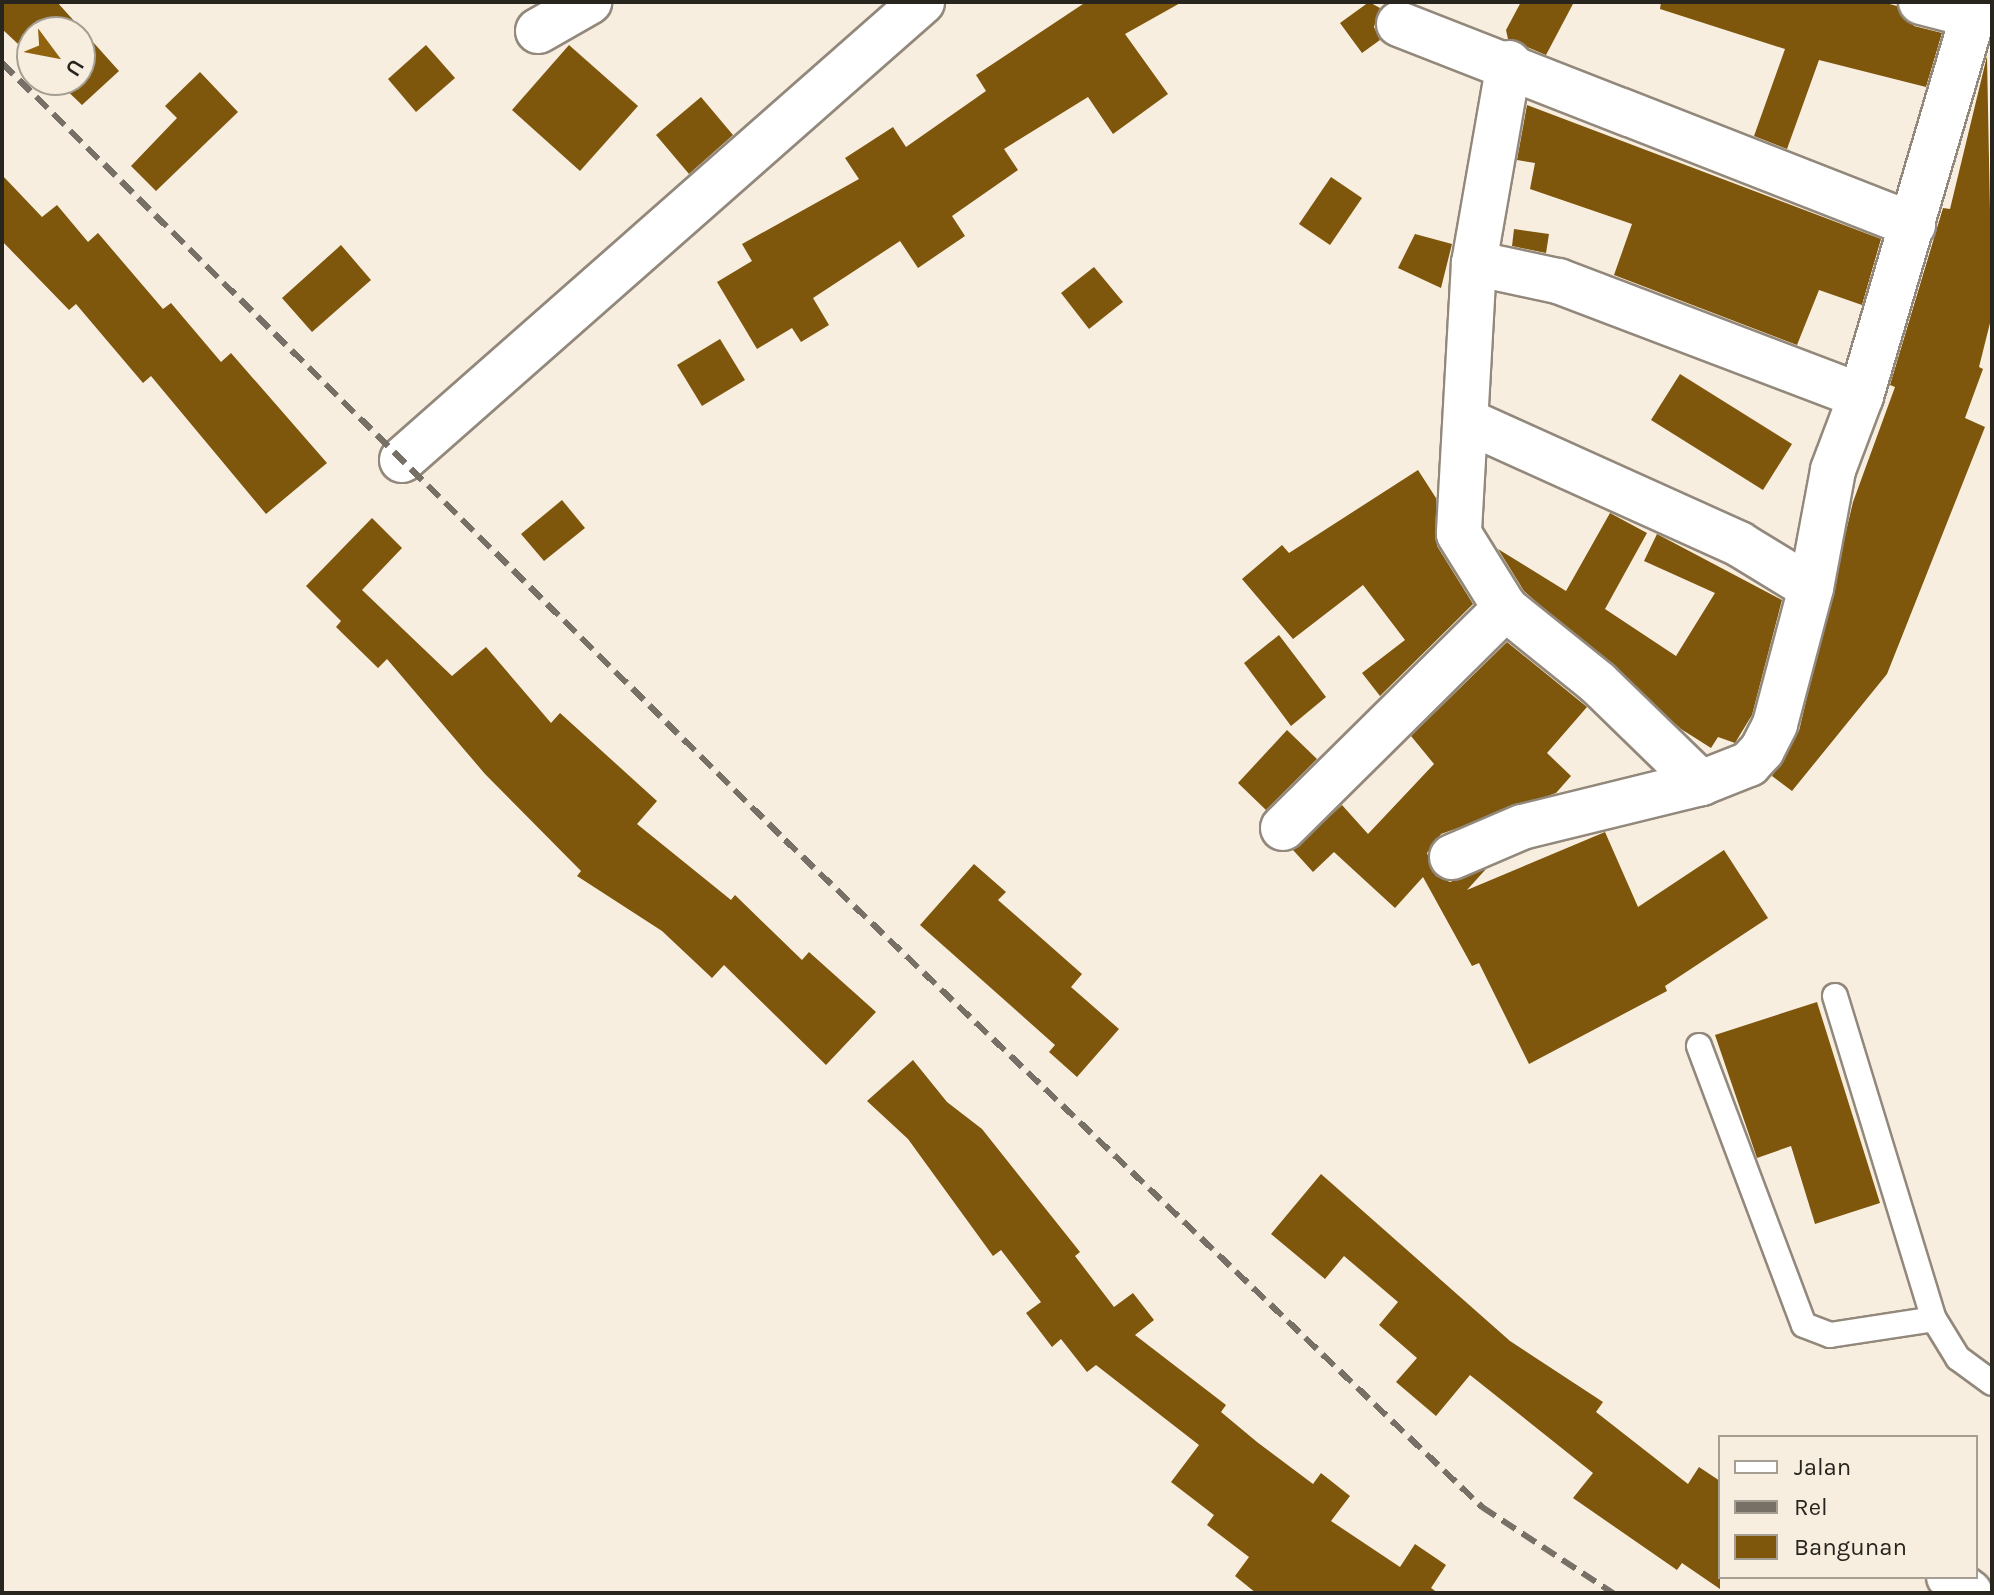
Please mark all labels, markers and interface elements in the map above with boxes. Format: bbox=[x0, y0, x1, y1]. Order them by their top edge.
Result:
north arrow bbox=[16, 16, 96, 96]
text: U bbox=[60, 54, 90, 81]
legend bbox=[1718, 1435, 1978, 1579]
text: Jalan bbox=[1794, 1453, 1851, 1481]
text: Rel bbox=[1794, 1493, 1828, 1521]
text: Bangunan bbox=[1794, 1533, 1907, 1561]

